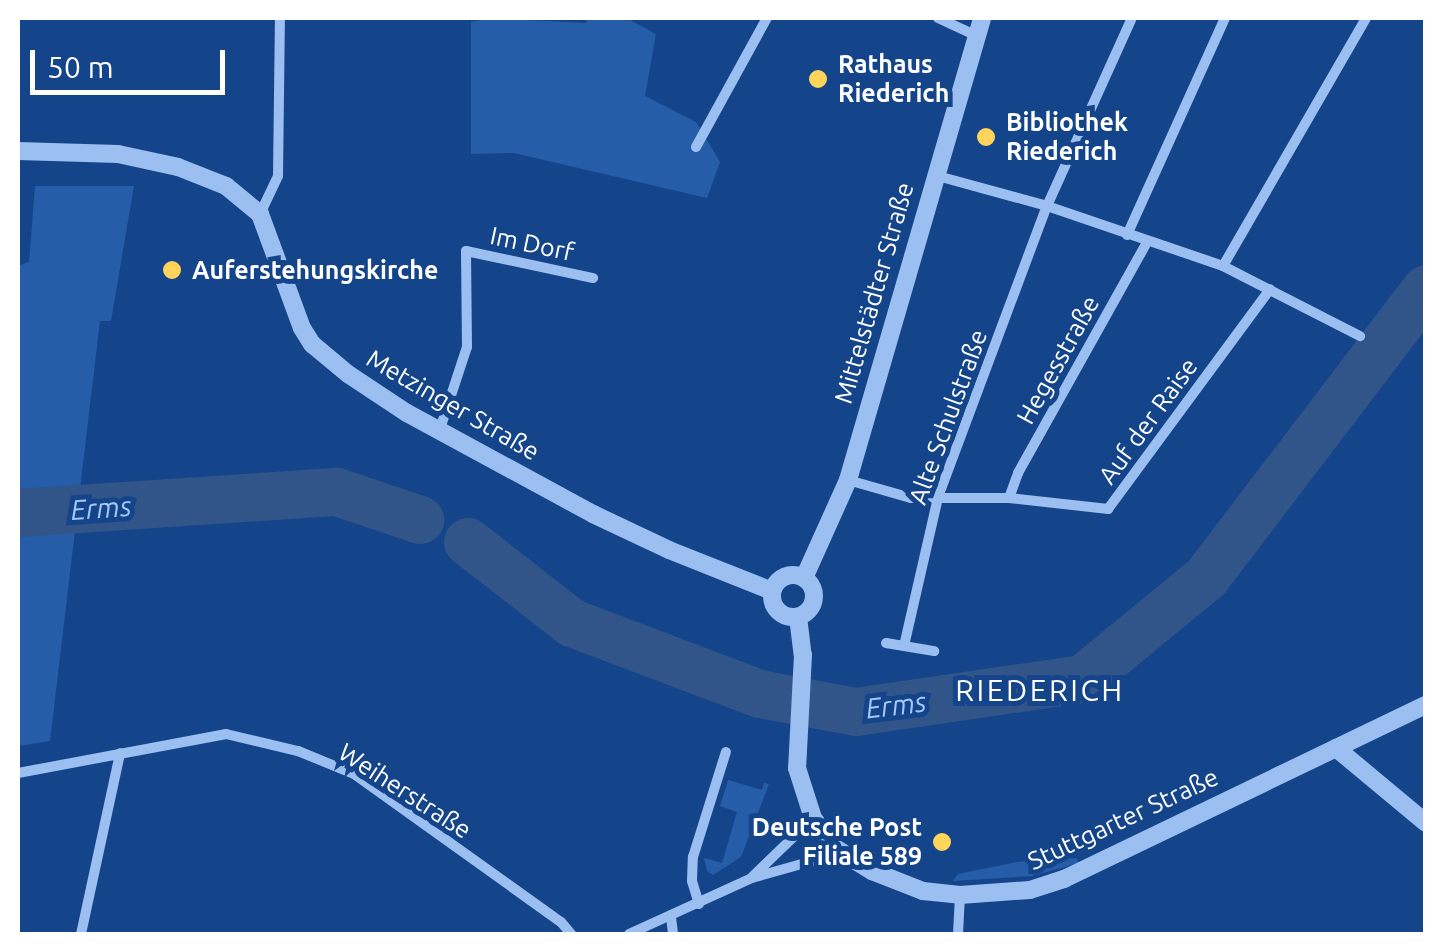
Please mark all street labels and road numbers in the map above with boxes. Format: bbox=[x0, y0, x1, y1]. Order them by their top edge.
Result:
street label: Mittelstädter Straße bbox=[828, 179, 920, 407]
street label: Im Dorf bbox=[487, 220, 577, 268]
street label: Hegesstraße bbox=[1010, 291, 1106, 429]
street label: Alte Schulstraße bbox=[902, 326, 994, 508]
street label: Metzinger Straße bbox=[361, 343, 545, 467]
street label: Auf der Raise bbox=[1092, 352, 1204, 490]
street label: Weiherstraße bbox=[333, 737, 477, 845]
street label: Stuttgarter Straße bbox=[1023, 762, 1223, 876]

